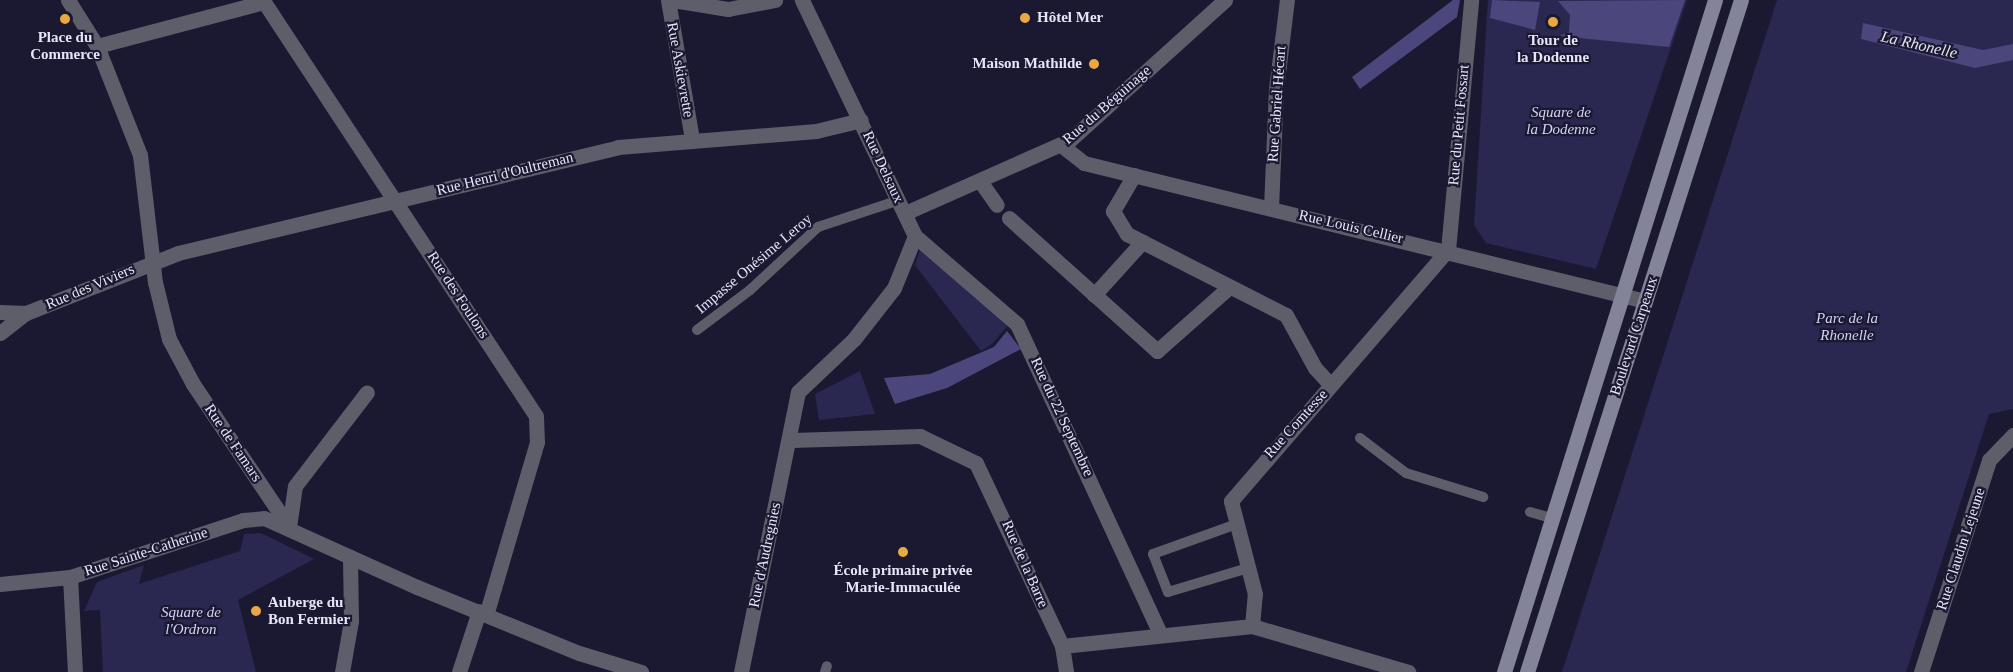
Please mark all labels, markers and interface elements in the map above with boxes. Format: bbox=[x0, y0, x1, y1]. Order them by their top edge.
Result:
place label: Hôtel Mer bbox=[1037, 9, 1103, 27]
marker: Hôtel Mer bbox=[1018, 11, 1032, 25]
marker: Place du Commerce bbox=[58, 12, 72, 26]
marker: Tour de la Dodenne bbox=[1546, 15, 1560, 29]
street label: Rue Askievrette bbox=[663, 21, 697, 119]
water label: La Rhonelle bbox=[1879, 27, 1959, 63]
place label: Place du Commerce bbox=[30, 28, 100, 63]
place label: Tour de la Dodenne bbox=[1517, 31, 1589, 66]
street label: Rue Gabriel Hécart bbox=[1264, 45, 1290, 163]
place label: Maison Mathilde bbox=[972, 55, 1082, 73]
marker: Maison Mathilde bbox=[1087, 57, 1101, 71]
street label: Rue du Béguinage bbox=[1059, 62, 1155, 148]
street label: Rue du Petit Fossart bbox=[1445, 64, 1473, 186]
park label: Square de la Dodenne bbox=[1526, 103, 1596, 138]
street label: Rue Delsaux bbox=[859, 128, 907, 206]
street label: Rue Henri d'Oultreman bbox=[435, 148, 575, 200]
street label: Rue Louis Cellier bbox=[1297, 206, 1405, 248]
street label: Impasse Onésime Leroy bbox=[692, 210, 816, 318]
street label: Rue des Foulons bbox=[423, 248, 493, 342]
street label: Rue des Viviers bbox=[43, 260, 137, 314]
street label: Boulevard Carpeaux bbox=[1606, 274, 1662, 398]
park label: Parc de la Rhonelle bbox=[1816, 309, 1878, 344]
street label: Rue du 22 Septembre bbox=[1026, 354, 1098, 480]
street label: Rue Comtesse bbox=[1260, 386, 1332, 462]
street label: Rue de Famars bbox=[200, 401, 266, 485]
street label: Rue Claudin Lejeune bbox=[1933, 486, 1989, 612]
street label: Rue d'Audregnies bbox=[745, 501, 785, 609]
street label: Rue de la Barre bbox=[998, 518, 1052, 610]
street label: Rue Sainte-Catherine bbox=[82, 524, 210, 580]
marker: École primaire privée Marie-Immaculée bbox=[896, 545, 910, 559]
place label: École primaire privée Marie-Immaculée bbox=[834, 561, 972, 596]
place label: Auberge du Bon Fermier bbox=[268, 593, 350, 628]
park label: Square de l'Ordron bbox=[161, 603, 221, 638]
marker: Auberge du Bon Fermier bbox=[249, 604, 263, 618]

